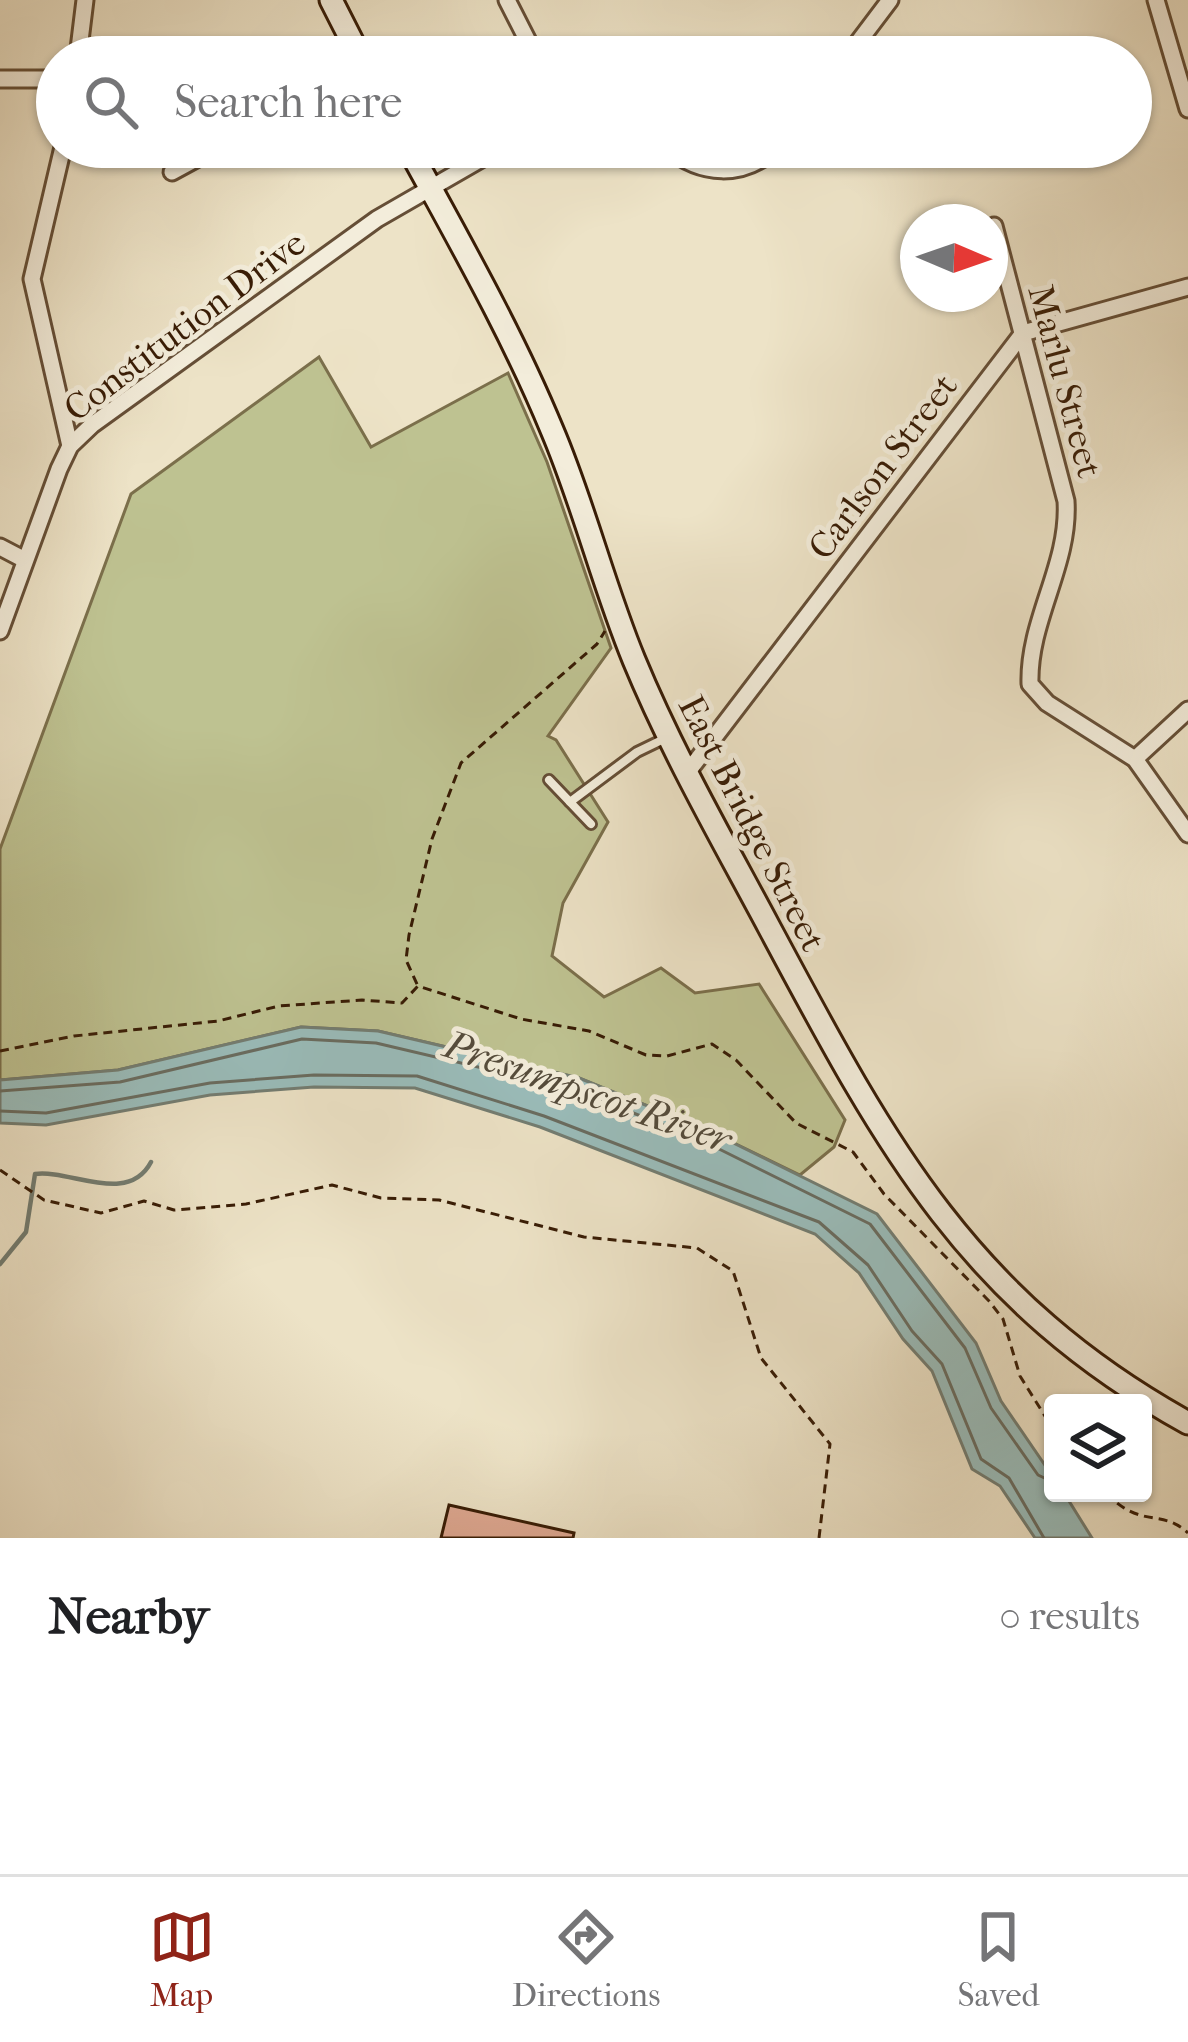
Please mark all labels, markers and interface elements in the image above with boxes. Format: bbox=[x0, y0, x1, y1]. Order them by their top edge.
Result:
search box bbox=[36, 36, 1152, 168]
icon: search bbox=[78, 69, 144, 135]
text: Search here bbox=[174, 76, 402, 129]
north arrow bbox=[900, 204, 1008, 312]
street label: Constitution Drive bbox=[56, 222, 313, 430]
street label: Marlu Street bbox=[1019, 280, 1111, 482]
street label: Carlson Street bbox=[800, 366, 966, 567]
street label: East Bridge Street bbox=[670, 689, 835, 958]
water label: Presumpscot River bbox=[436, 1021, 739, 1163]
map controls bbox=[1044, 1394, 1152, 1502]
button: layers bbox=[1044, 1394, 1152, 1502]
text: Nearby bbox=[48, 1586, 209, 1646]
text: 0 results bbox=[999, 1593, 1140, 1639]
tab: Map bbox=[149, 1904, 215, 2015]
tab: Directions bbox=[512, 1904, 660, 2015]
tab: Saved bbox=[958, 1904, 1039, 2015]

